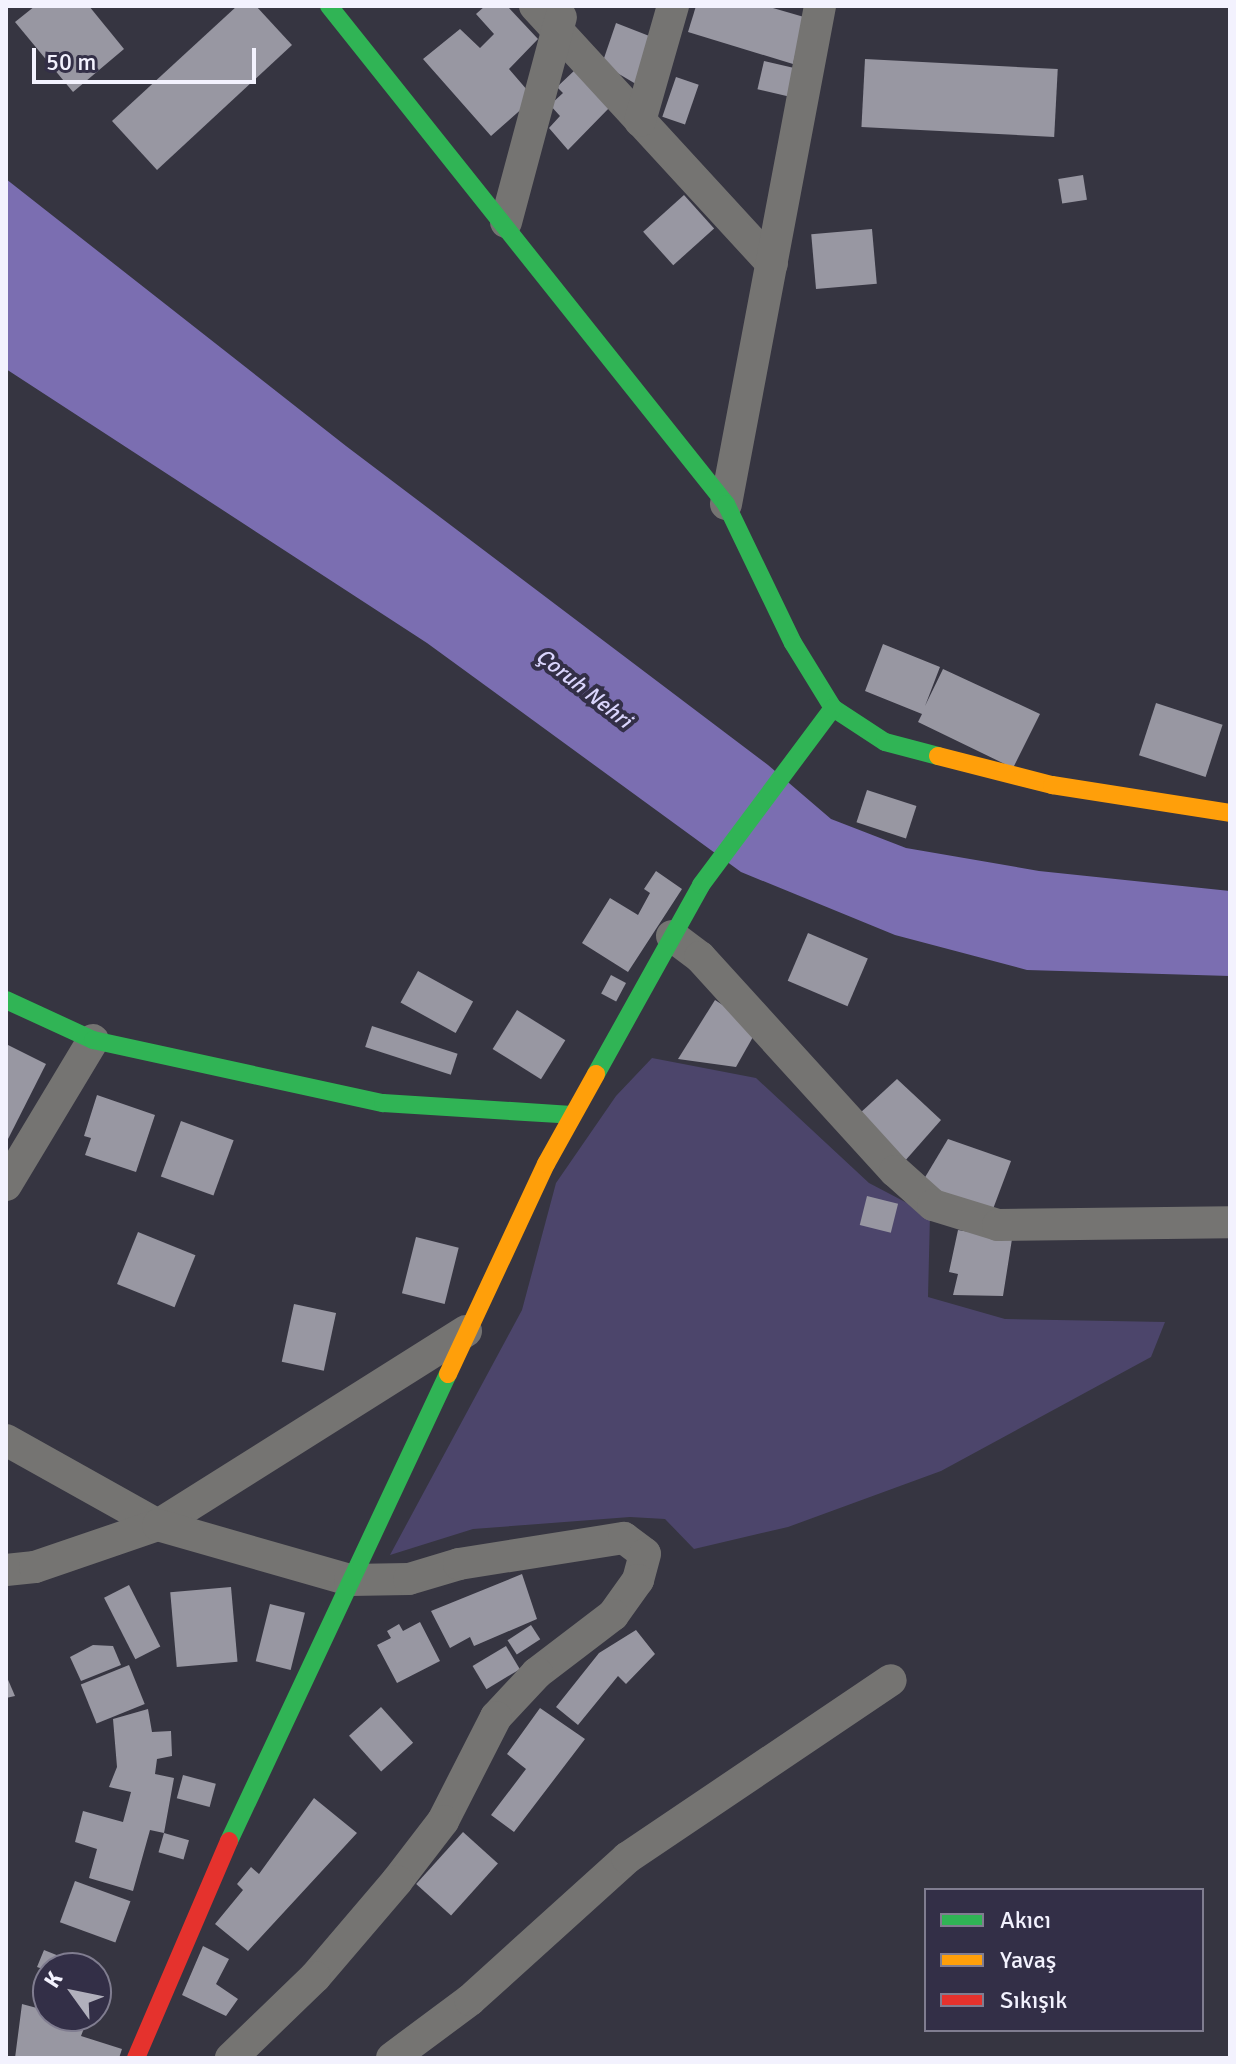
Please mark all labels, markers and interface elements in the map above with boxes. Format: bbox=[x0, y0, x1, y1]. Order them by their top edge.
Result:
scale bar bbox=[36, 32, 260, 82]
text: 50 m bbox=[46, 47, 96, 77]
water label: Çoruh Nehri bbox=[531, 643, 637, 733]
legend bbox=[924, 1888, 1204, 2032]
text: Akıcı bbox=[1000, 1905, 1051, 1935]
text: Yavaş bbox=[1000, 1945, 1056, 1975]
north arrow bbox=[32, 1952, 112, 2032]
text: K bbox=[38, 1967, 68, 1993]
text: Sıkışık bbox=[1000, 1985, 1067, 2015]

